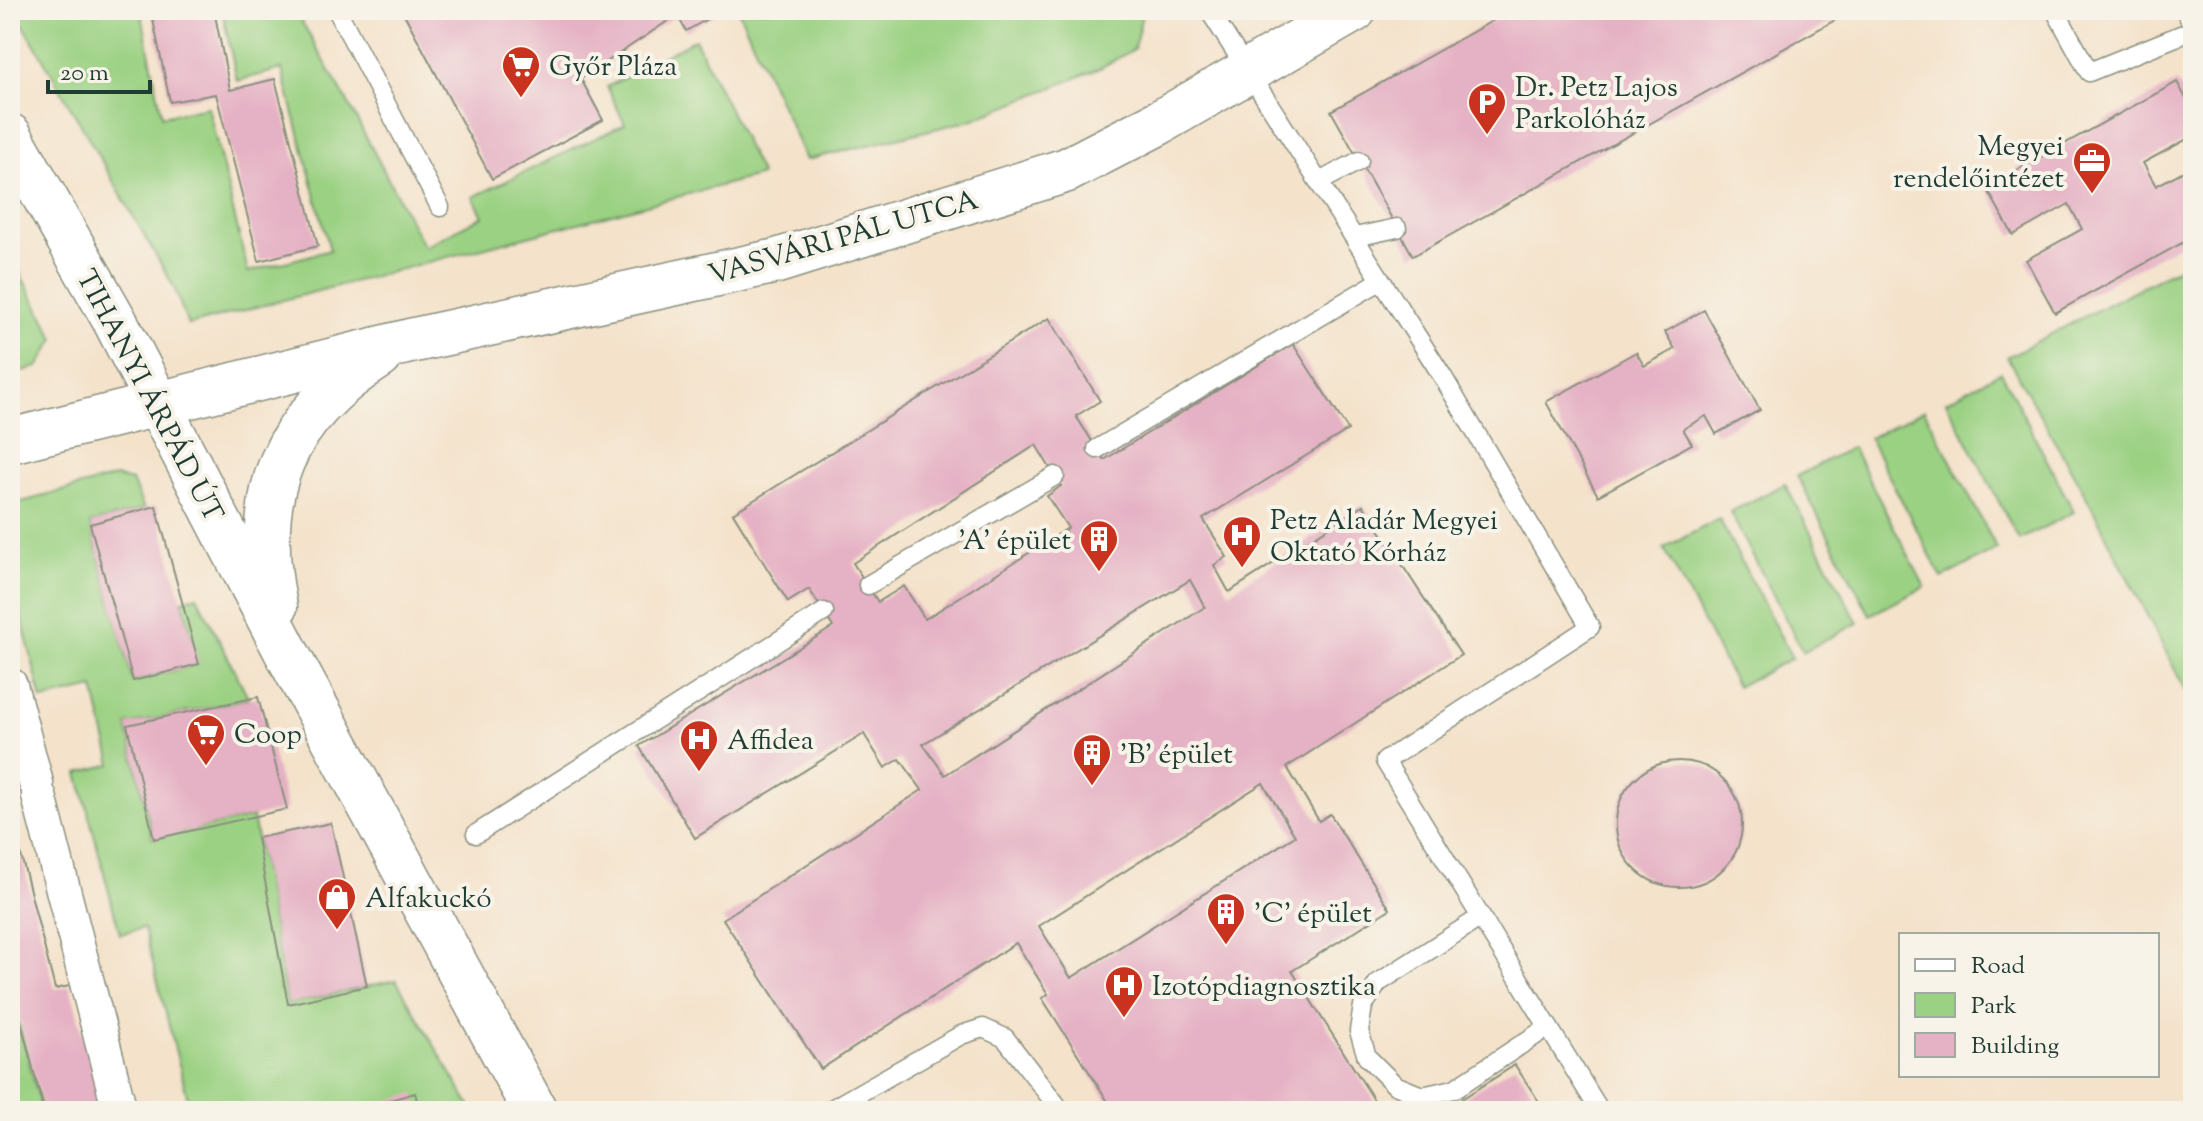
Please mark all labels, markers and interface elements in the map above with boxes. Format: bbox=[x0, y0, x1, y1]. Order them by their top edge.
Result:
scale bar bbox=[48, 44, 150, 94]
supermarket icon: Győr Pláza bbox=[500, 44, 542, 99]
place label: Győr Pláza bbox=[549, 48, 677, 88]
text: 20 m bbox=[60, 57, 109, 91]
place label: Dr. Petz Lajos Parkolóház bbox=[1515, 69, 1678, 141]
parking icon: Dr. Petz Lajos Parkolóház bbox=[1466, 81, 1508, 136]
place label: Megyei rendelőintézet bbox=[1893, 128, 2064, 200]
office icon: Megyei rendelőintézet bbox=[2071, 140, 2113, 195]
street label: VASVÁRI PÁL UTCA bbox=[704, 181, 984, 297]
street label: TIHANYI ÁRPÁD ÚT bbox=[65, 263, 232, 530]
place label: Petz Aladár Megyei Oktató Kórház bbox=[1270, 502, 1498, 574]
hospital icon: Petz Aladár Megyei Oktató Kórház bbox=[1221, 514, 1263, 569]
building icon: 'A' épület bbox=[1078, 518, 1120, 573]
place label: 'A' épület bbox=[958, 522, 1071, 562]
supermarket icon: Coop bbox=[185, 712, 227, 767]
place label: Coop bbox=[234, 716, 302, 756]
hospital icon: Affidea bbox=[678, 718, 720, 773]
place label: Affidea bbox=[727, 722, 814, 762]
building icon: 'B' épület bbox=[1071, 732, 1113, 787]
place label: 'B' épület bbox=[1120, 736, 1233, 776]
shop icon: Alfakuckó bbox=[316, 876, 358, 931]
place label: Alfakuckó bbox=[365, 880, 492, 920]
building icon: 'C' épület bbox=[1205, 891, 1247, 946]
place label: 'C' épület bbox=[1254, 895, 1372, 935]
legend bbox=[1899, 933, 2159, 1077]
text: Road bbox=[1971, 950, 2025, 984]
hospital icon: Izotópdiagnosztika bbox=[1103, 964, 1145, 1019]
place label: Izotópdiagnosztika bbox=[1152, 968, 1376, 1008]
text: Park bbox=[1971, 990, 2017, 1024]
text: Building bbox=[1971, 1030, 2060, 1064]

